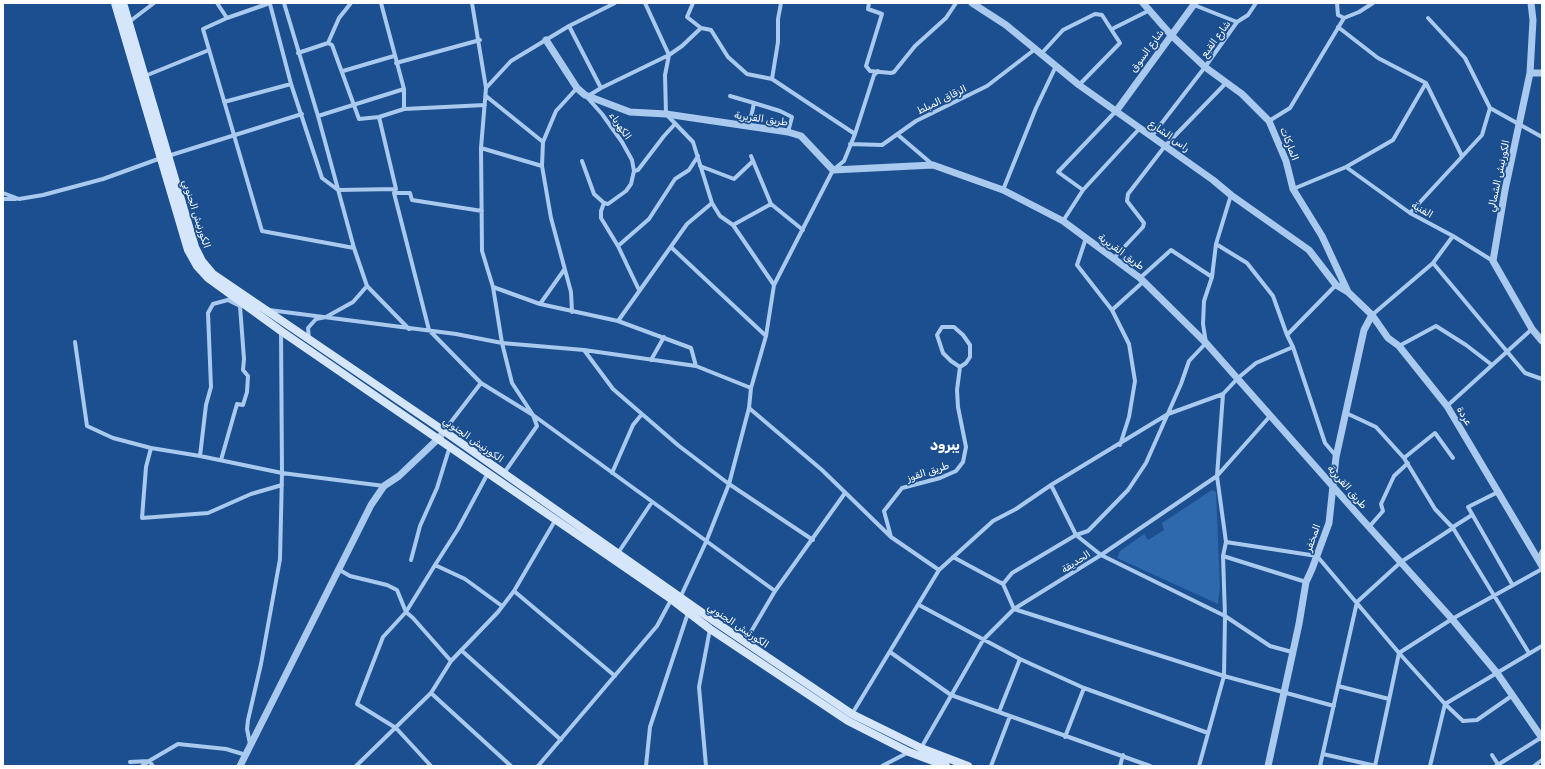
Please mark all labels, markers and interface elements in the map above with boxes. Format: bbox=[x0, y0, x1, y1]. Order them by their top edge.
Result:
street label: شارع القبع bbox=[1199, 18, 1233, 60]
street label: شارع السوق bbox=[1127, 27, 1167, 75]
street label: الزقاق المبلط bbox=[915, 83, 969, 117]
street label: طريق القريرية bbox=[733, 109, 789, 129]
street label: الكهرباء bbox=[606, 110, 634, 142]
street label: راس الشارع bbox=[1146, 118, 1192, 154]
street label: الماركات bbox=[1277, 126, 1301, 162]
street label: الكورنيش الشمالي bbox=[1485, 139, 1513, 213]
street label: الكورنيش الجنوبي bbox=[179, 178, 213, 250]
street label: الفنية bbox=[1409, 199, 1435, 221]
street label: طريق القريرية bbox=[1096, 231, 1146, 273]
street label: عردة bbox=[1454, 404, 1474, 428]
street label: الكورنيش الجنوبي bbox=[440, 415, 506, 465]
district label: يبرود bbox=[930, 438, 960, 454]
street label: طريق القوز bbox=[905, 460, 951, 484]
street label: طريق القريرية bbox=[1325, 463, 1369, 511]
street label: المخفر bbox=[1302, 523, 1324, 553]
street label: الحديقة bbox=[1059, 548, 1093, 576]
street label: الكورنيش الجنوبي bbox=[705, 601, 771, 651]

